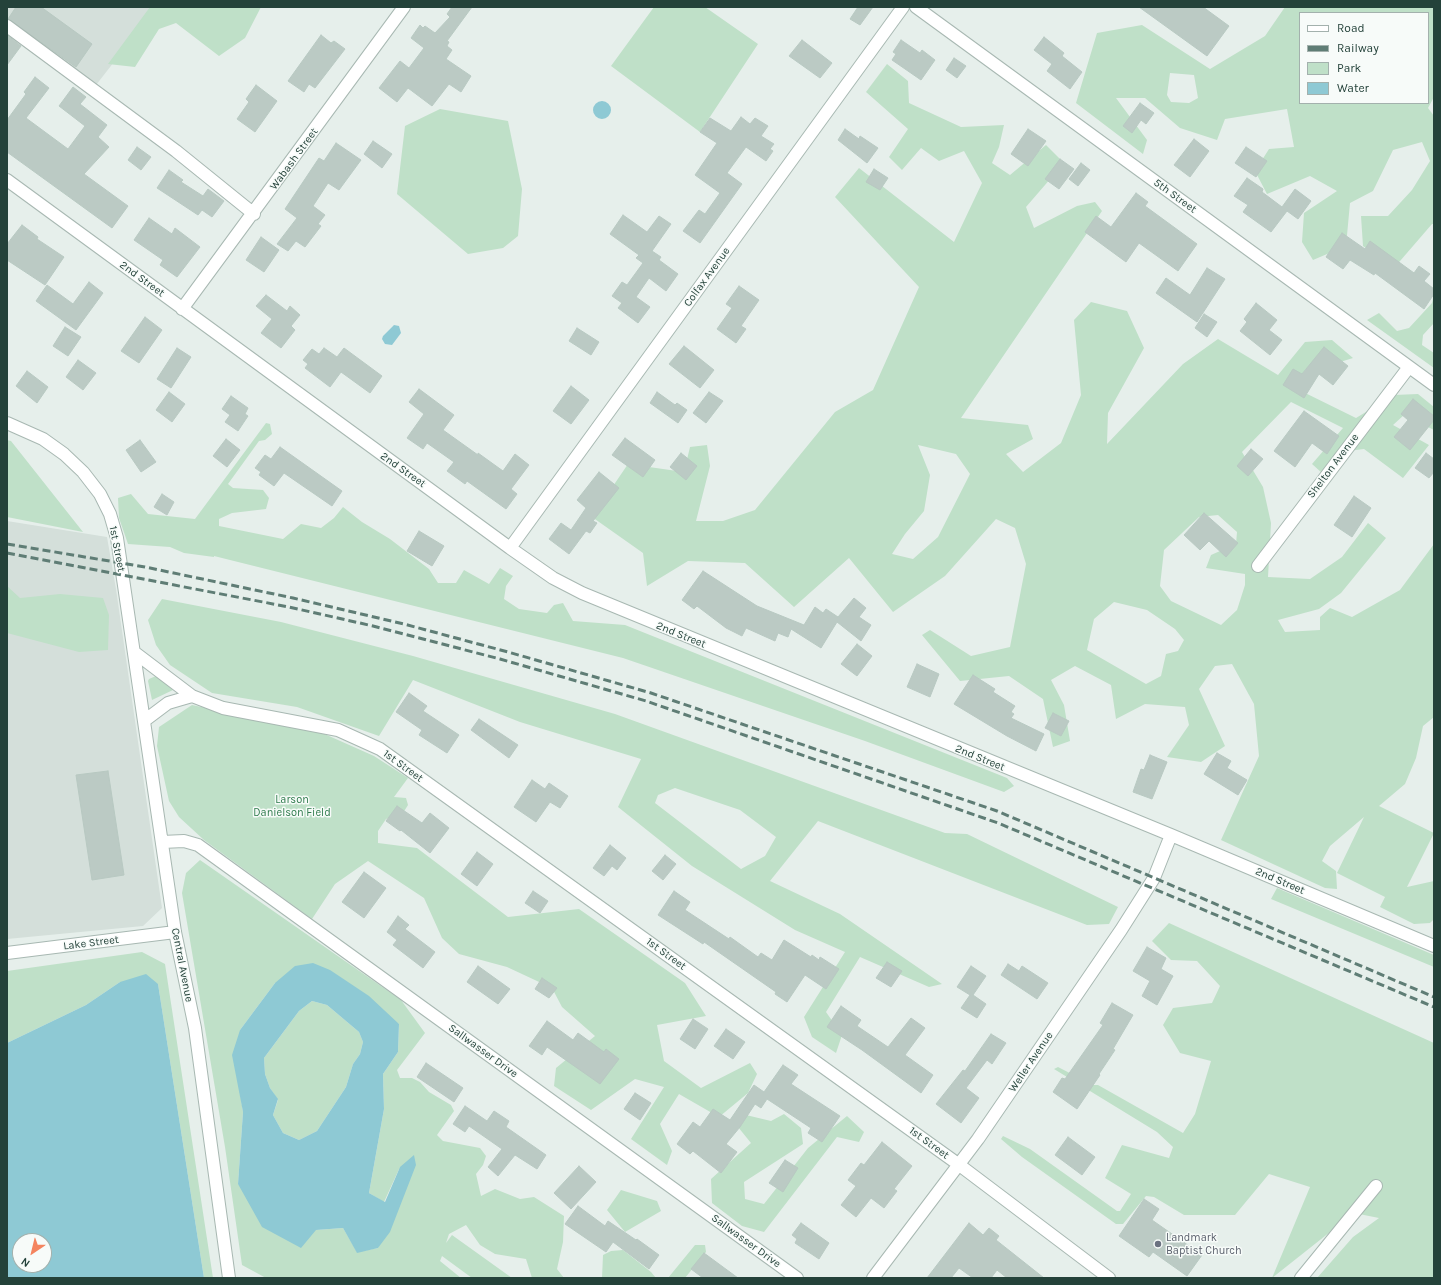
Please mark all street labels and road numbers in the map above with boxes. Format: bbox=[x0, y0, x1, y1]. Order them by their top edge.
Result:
street label: Wabash Street bbox=[267, 125, 321, 193]
street label: 5th Street bbox=[1151, 176, 1199, 216]
street label: Colfax Avenue bbox=[681, 245, 733, 309]
street label: 2nd Street bbox=[117, 258, 167, 300]
street label: Shelton Avenue bbox=[1304, 431, 1362, 501]
street label: 2nd Street bbox=[378, 450, 428, 490]
street label: 1st Street bbox=[106, 525, 128, 573]
street label: 2nd Street bbox=[654, 619, 708, 651]
street label: 2nd Street bbox=[953, 742, 1007, 774]
street label: 1st Street bbox=[380, 747, 426, 785]
street label: 2nd Street bbox=[1253, 865, 1307, 897]
street label: Central Avenue bbox=[168, 927, 196, 1003]
street label: Lake Street bbox=[62, 933, 120, 953]
street label: 1st Street bbox=[643, 935, 689, 973]
street label: Sallwasser Drive bbox=[446, 1021, 520, 1081]
street label: Weller Avenue bbox=[1006, 1029, 1056, 1095]
street label: 1st Street bbox=[906, 1124, 952, 1162]
street label: Sallwasser Drive bbox=[709, 1211, 783, 1271]

